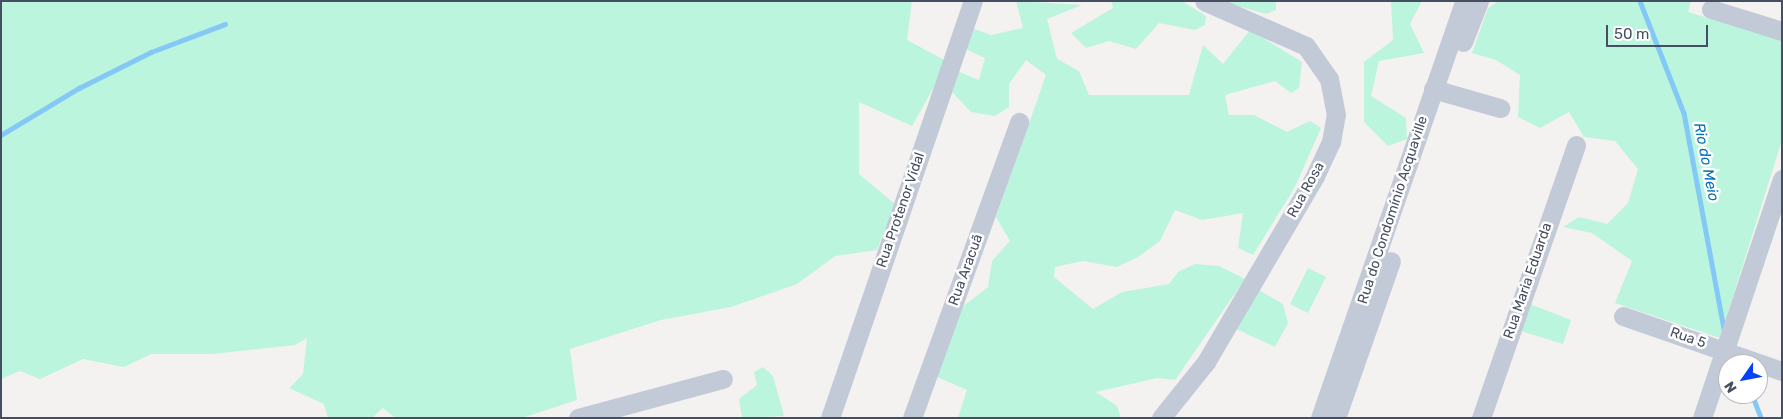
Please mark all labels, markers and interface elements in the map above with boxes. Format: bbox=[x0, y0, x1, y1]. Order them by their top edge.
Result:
scale bar bbox=[1608, 15, 1710, 47]
text: 50 m bbox=[1614, 25, 1649, 43]
street label: Rua do Condomínio Acquaville bbox=[1355, 114, 1431, 306]
water label: Rio do Meio bbox=[1690, 121, 1722, 203]
street label: Rua Protenor Vidal bbox=[873, 150, 929, 270]
street label: Rua Rosa bbox=[1284, 159, 1328, 221]
street label: Rua Maria Eduarda bbox=[1500, 221, 1556, 341]
street label: Rua Aracuã bbox=[945, 232, 987, 308]
street label: Rua 5 bbox=[1668, 324, 1708, 352]
north arrow bbox=[1718, 354, 1768, 404]
text: N bbox=[1721, 378, 1741, 396]

